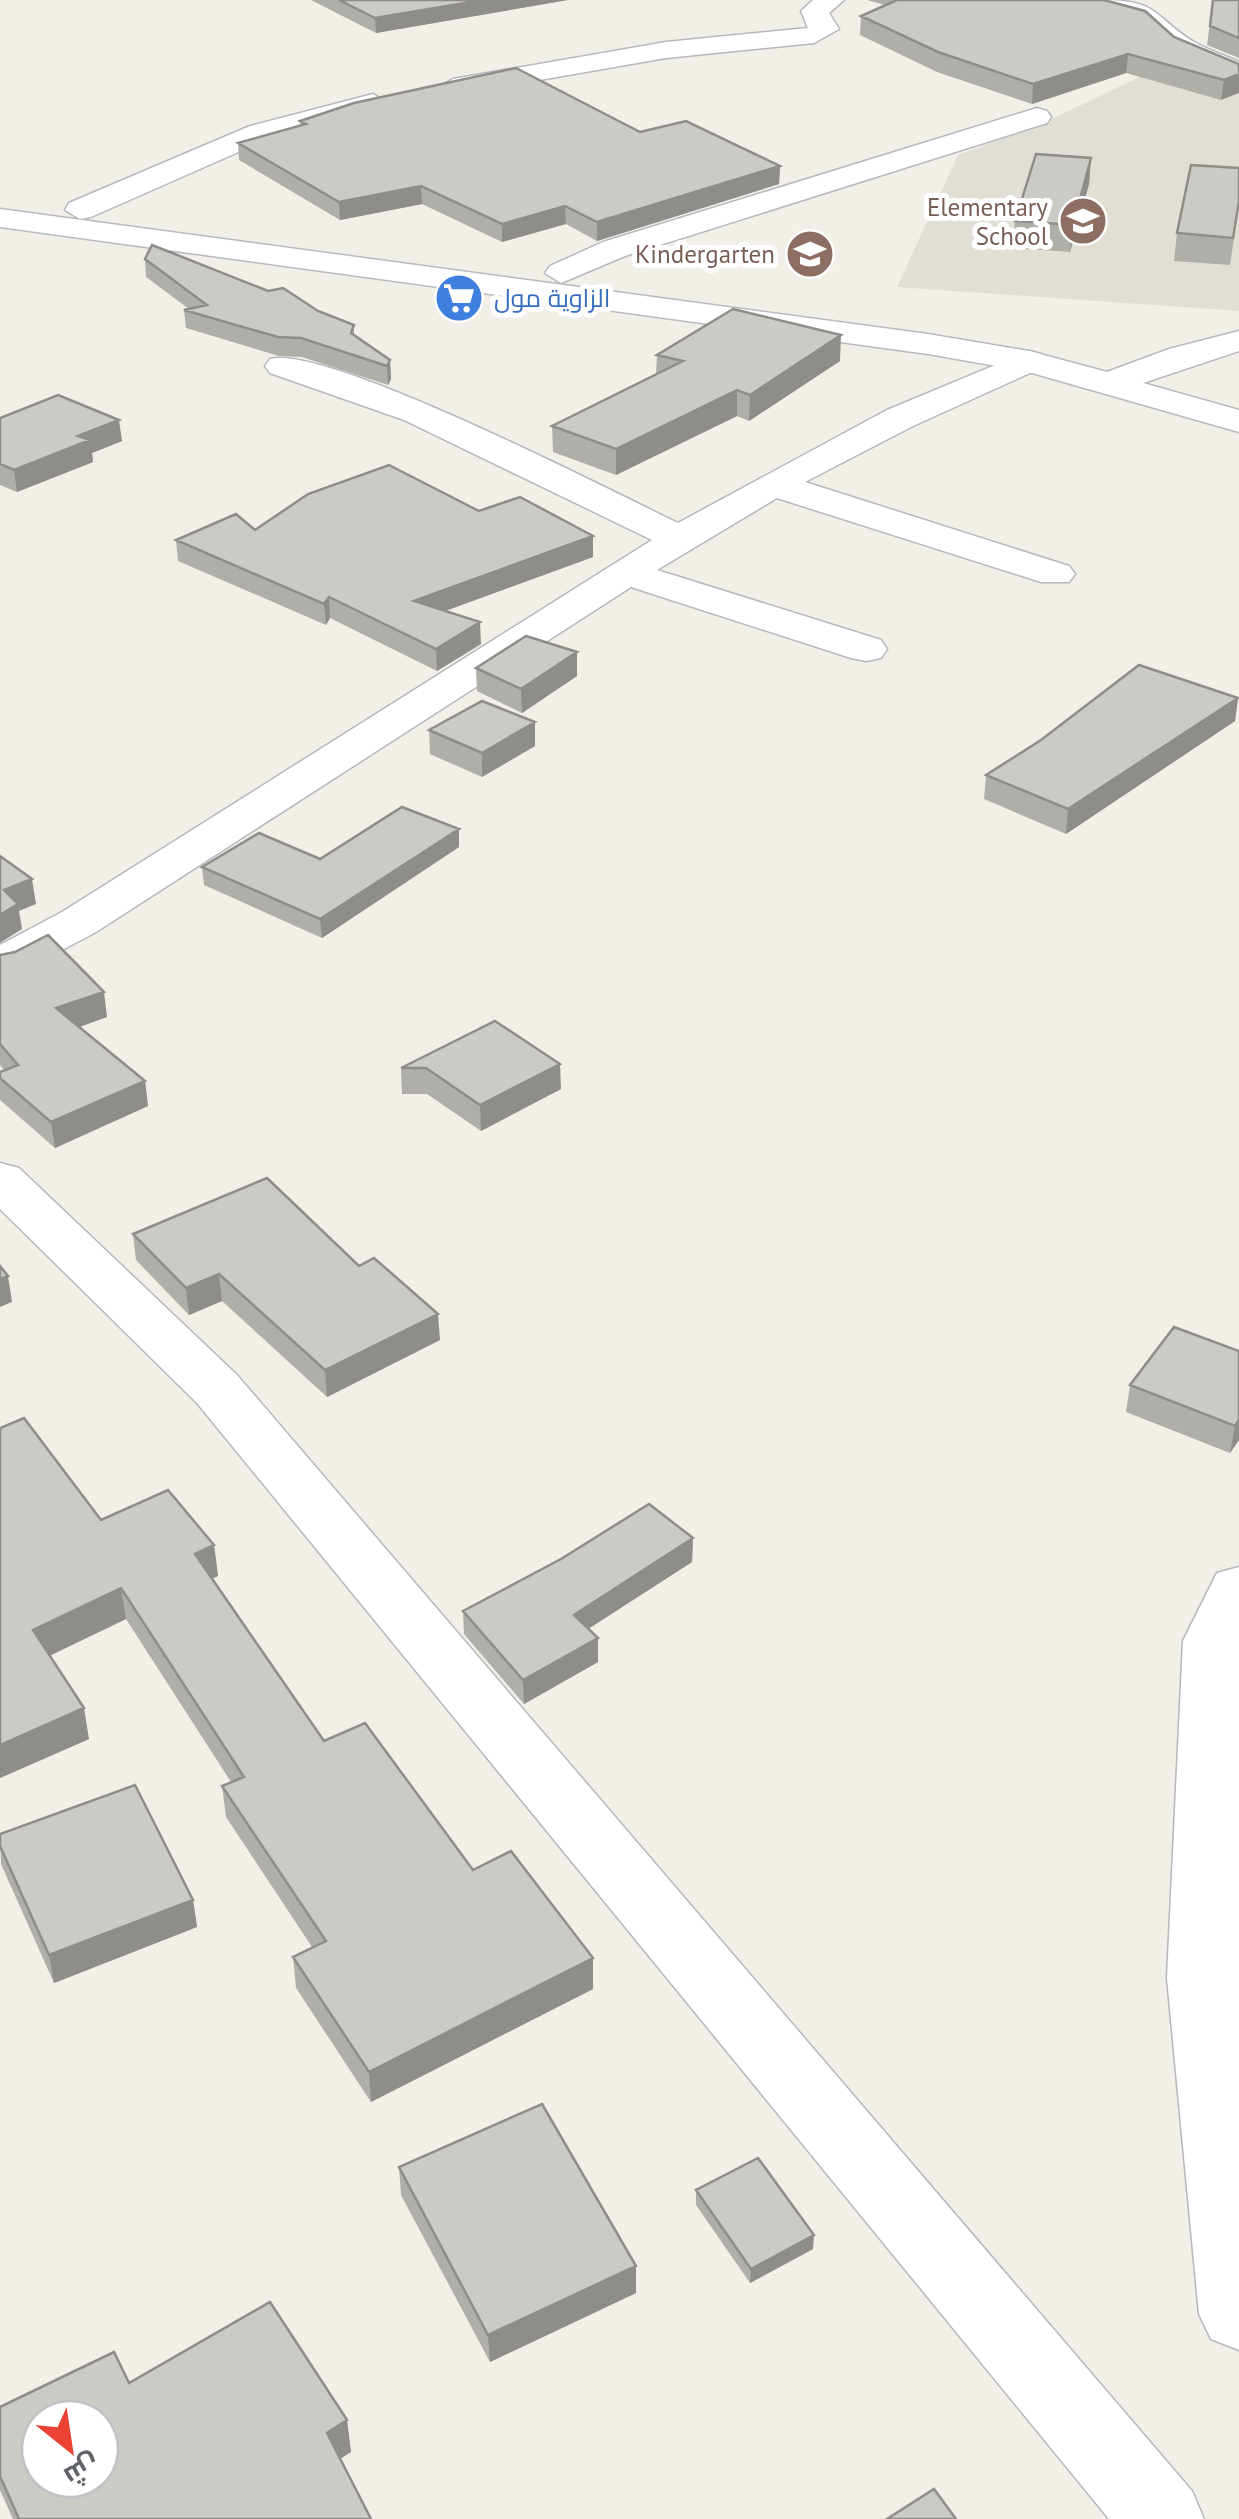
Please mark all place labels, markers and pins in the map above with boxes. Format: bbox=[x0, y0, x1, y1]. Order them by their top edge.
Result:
place label: Elementary School bbox=[927, 191, 1049, 252]
school or university icon: Elementary School bbox=[1057, 195, 1109, 247]
school or university icon: Kindergarten bbox=[784, 228, 836, 280]
place label: Kindergarten bbox=[635, 238, 775, 270]
supermarket icon: الزاوية مول bbox=[433, 272, 485, 324]
place label: الزاوية مول bbox=[494, 282, 610, 314]

